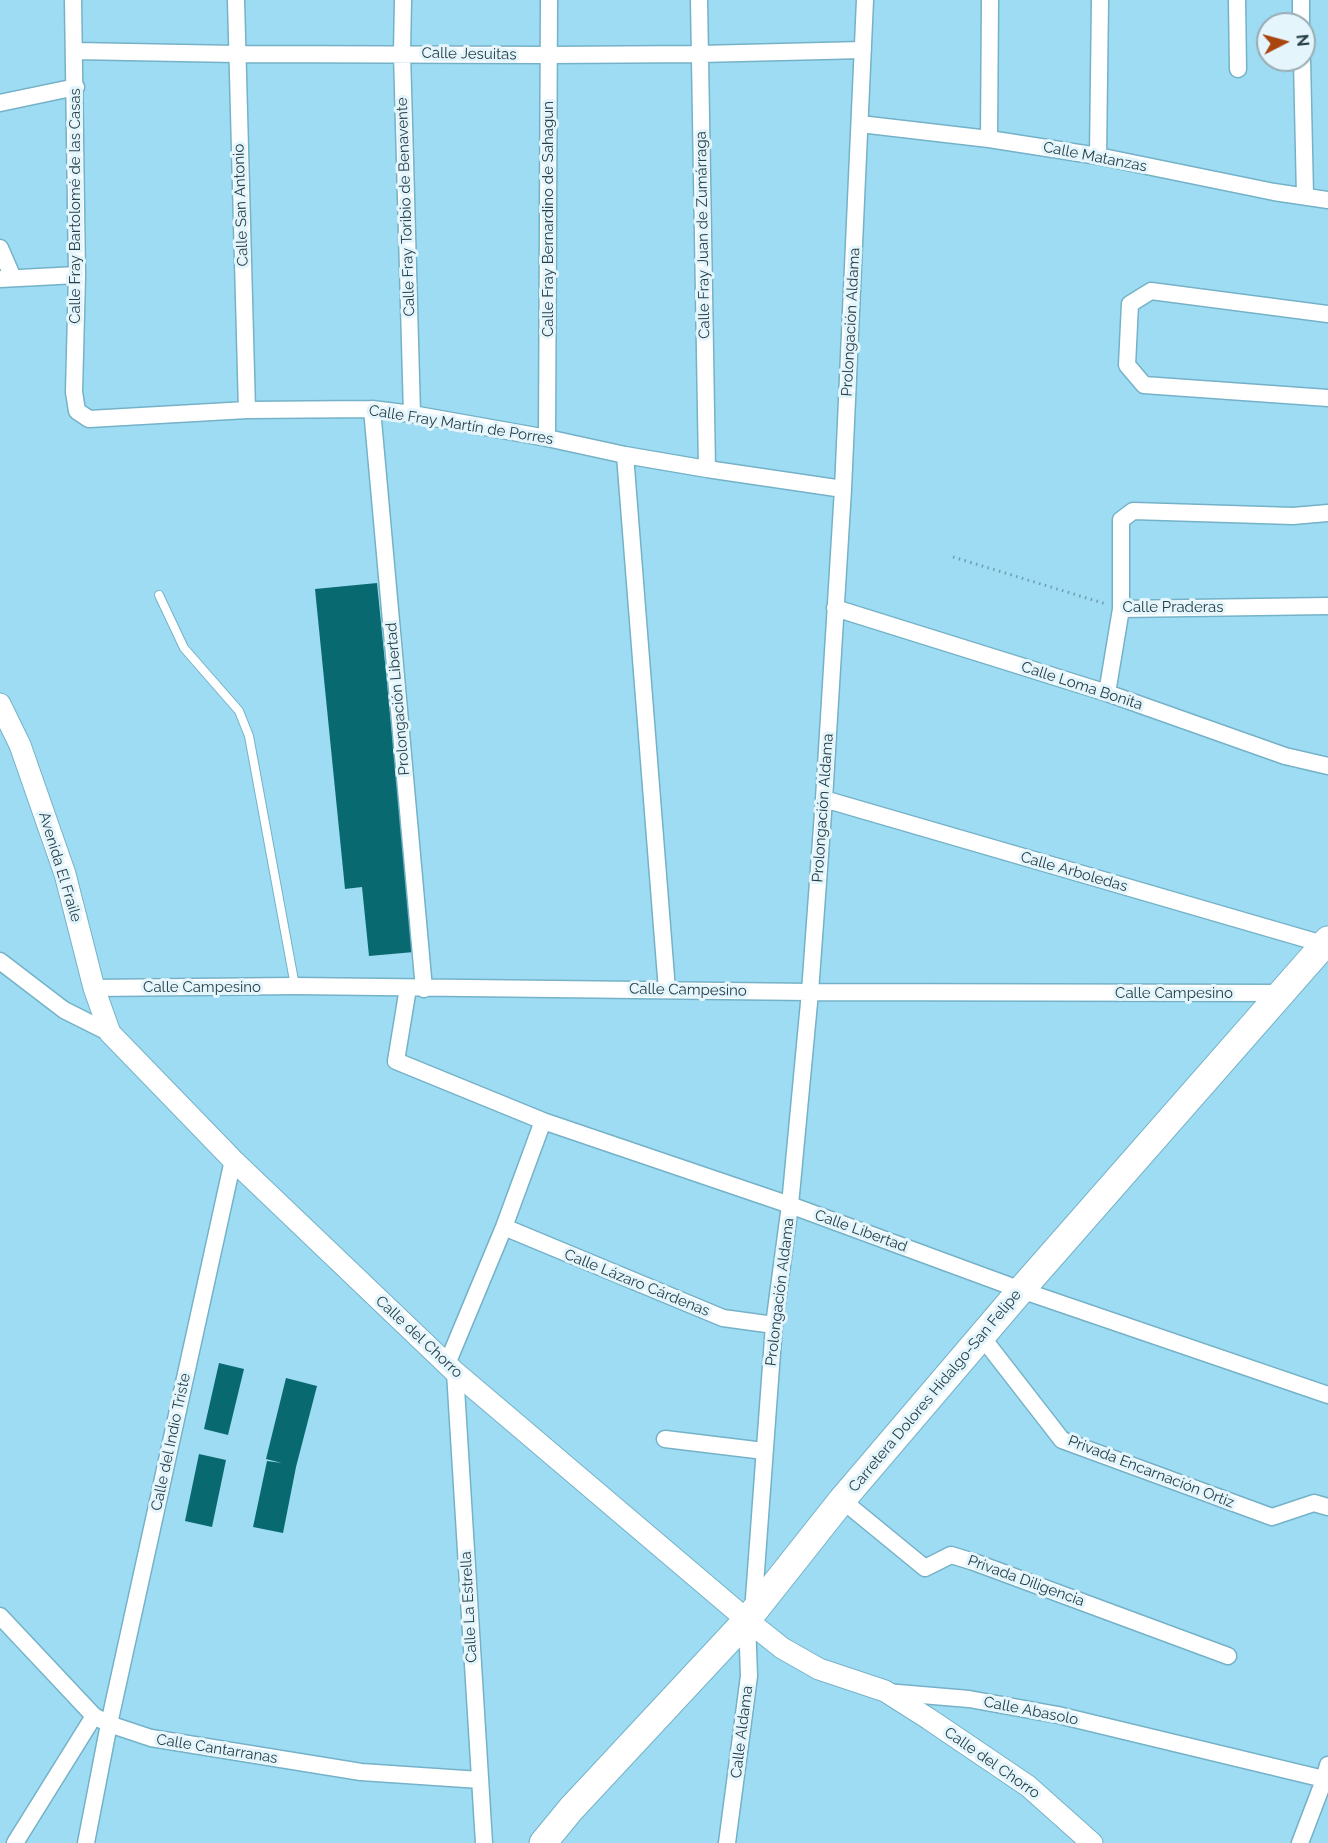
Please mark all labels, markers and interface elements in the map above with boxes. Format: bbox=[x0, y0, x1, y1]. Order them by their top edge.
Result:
north arrow bbox=[1256, 12, 1316, 72]
text: N bbox=[1292, 33, 1312, 47]
street label: Calle Jesuitas bbox=[421, 44, 517, 64]
street label: Calle Fray Bartolomé de las Casas bbox=[66, 88, 84, 324]
street label: Calle Fray Toribio de Benavente bbox=[393, 97, 419, 317]
street label: Calle Fray Bernardino de Sahagun bbox=[539, 101, 557, 337]
street label: Calle Fray Juan de Zumárraga bbox=[692, 131, 714, 339]
street label: Calle Matanzas bbox=[1042, 138, 1148, 176]
street label: Calle San Antonio bbox=[230, 143, 252, 267]
street label: Prolongación Aldama bbox=[838, 247, 864, 397]
street label: Calle Fray Martín de Porres bbox=[368, 402, 554, 448]
street label: Calle Praderas bbox=[1123, 598, 1223, 616]
street label: Prolongación Libertad bbox=[382, 622, 414, 776]
street label: Calle Loma Bonita bbox=[1019, 658, 1145, 714]
street label: Prolongación Aldama bbox=[809, 733, 837, 883]
street label: Avenida El Fraile bbox=[35, 810, 85, 924]
street label: Calle Arboledas bbox=[1018, 848, 1130, 896]
street label: Calle Campesino bbox=[143, 978, 261, 996]
street label: Calle Campesino bbox=[629, 980, 747, 1000]
street label: Calle Campesino bbox=[1115, 984, 1233, 1002]
street label: Calle Libertad bbox=[812, 1206, 910, 1256]
street label: Prolongación Aldama bbox=[762, 1217, 798, 1367]
street label: Calle Lázaro Cárdenas bbox=[562, 1246, 712, 1320]
street label: Carretera Dolores Hidalgo-San Felipe bbox=[845, 1286, 1025, 1496]
street label: Calle del Chorro bbox=[372, 1292, 466, 1382]
street label: Calle del Indio Triste bbox=[148, 1371, 194, 1513]
street label: Privada Encarnación Ortiz bbox=[1065, 1432, 1237, 1512]
street label: Calle La Estrella bbox=[457, 1551, 481, 1663]
street label: Privada Diligencia bbox=[965, 1552, 1087, 1610]
street label: Calle Aldama bbox=[727, 1685, 757, 1779]
street label: Calle Abasolo bbox=[982, 1693, 1080, 1729]
street label: Calle del Chorro bbox=[941, 1723, 1043, 1803]
street label: Calle Cantarranas bbox=[155, 1731, 279, 1767]

